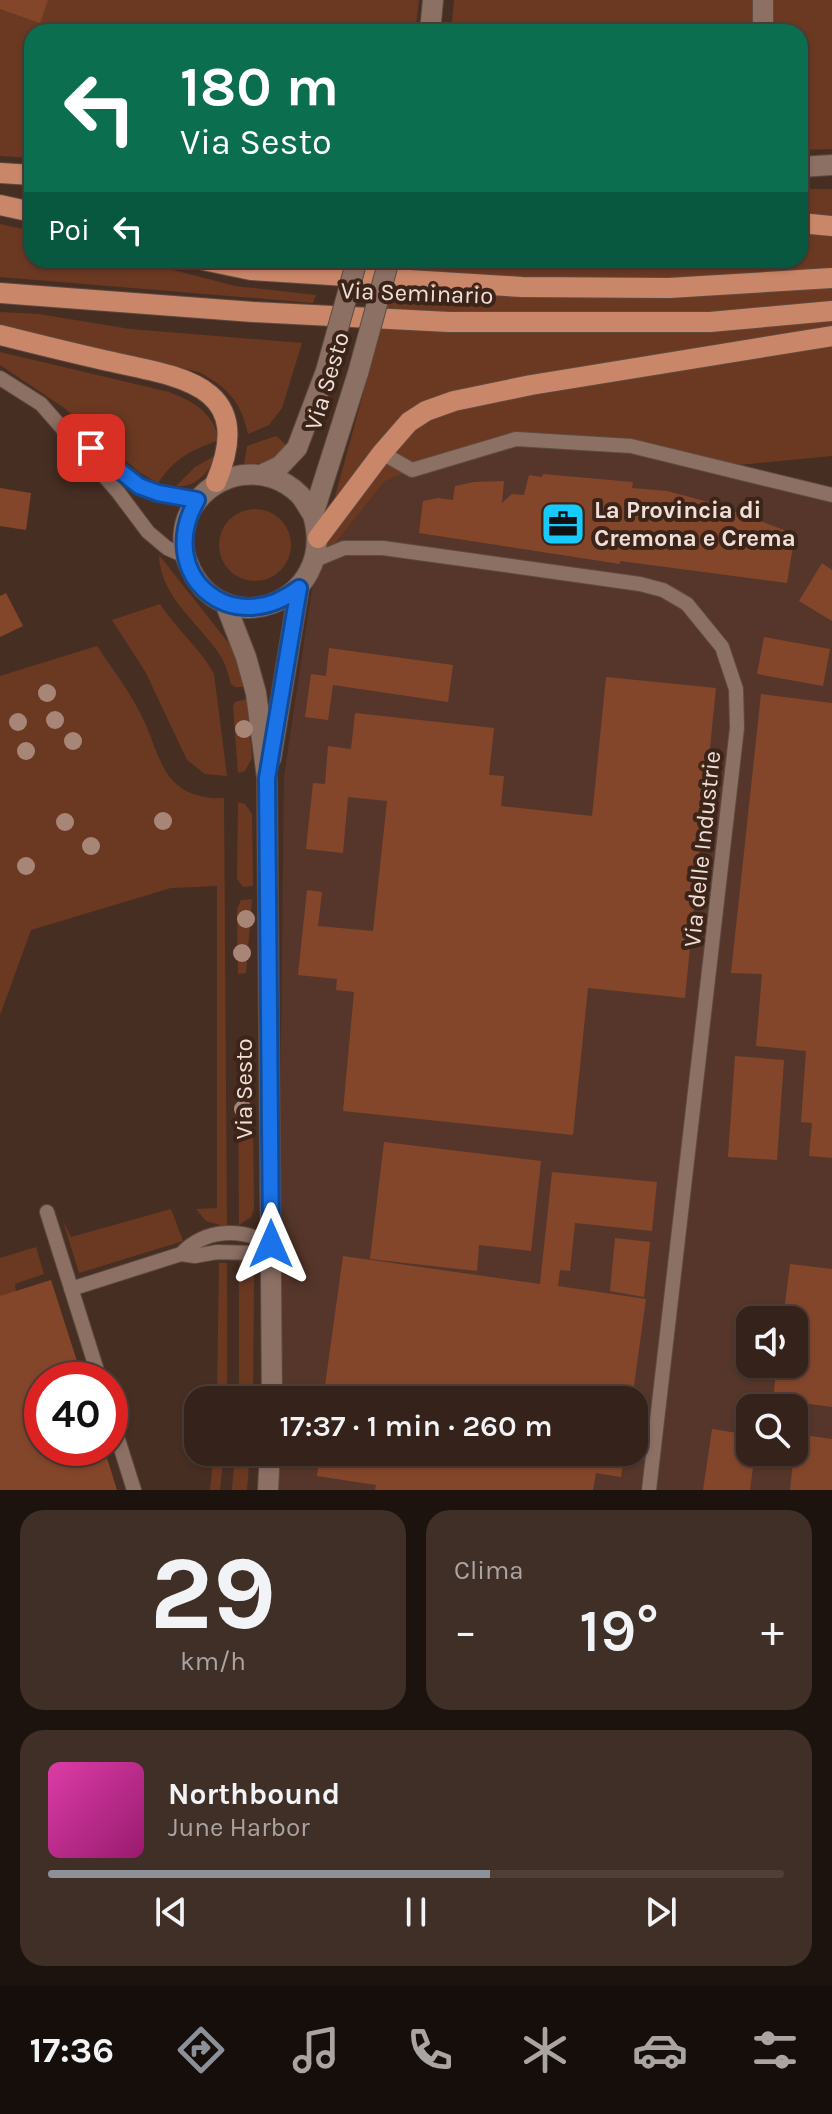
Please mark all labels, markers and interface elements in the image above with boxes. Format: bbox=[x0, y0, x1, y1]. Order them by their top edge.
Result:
text: 180 m bbox=[180, 54, 339, 119]
icon: left bbox=[48, 56, 152, 160]
text: Via Sesto bbox=[180, 121, 332, 163]
icon: left bbox=[106, 208, 150, 252]
text: Poi bbox=[48, 212, 90, 248]
street label: Via Seminario bbox=[340, 276, 494, 310]
street label: Via Sesto bbox=[299, 329, 355, 433]
pin bbox=[57, 414, 125, 482]
icon: arrive bbox=[69, 426, 113, 470]
place label: La Provincia di Cremona e Crema bbox=[594, 496, 796, 552]
office icon: La Provincia di Cremona e Crema bbox=[539, 500, 587, 548]
street label: Via delle Industrie bbox=[678, 749, 726, 949]
street label: Via Sesto bbox=[230, 1038, 258, 1140]
position arrow bbox=[229, 1202, 313, 1286]
map controls bbox=[736, 1306, 808, 1466]
button: sound bbox=[736, 1306, 808, 1378]
speed limit sign: 40 bbox=[24, 1362, 128, 1466]
button: search bbox=[736, 1394, 808, 1466]
text: 17:37 · 1 min · 260 m bbox=[279, 1408, 553, 1444]
text: 29 bbox=[150, 1533, 276, 1654]
text: Clima bbox=[454, 1555, 524, 1586]
text: 19° bbox=[579, 1596, 659, 1666]
text: − bbox=[454, 1606, 477, 1657]
text: + bbox=[761, 1606, 784, 1657]
text: km/h bbox=[180, 1646, 246, 1677]
text: Northbound bbox=[168, 1776, 340, 1812]
text: June Harbor bbox=[168, 1812, 310, 1843]
icon: previous bbox=[149, 1890, 193, 1934]
icon: pause bbox=[394, 1890, 438, 1934]
icon: next bbox=[639, 1890, 683, 1934]
icon: directions bbox=[173, 2022, 229, 2078]
icon: music bbox=[288, 2022, 344, 2078]
icon: phone bbox=[402, 2022, 458, 2078]
icon: climate bbox=[517, 2022, 573, 2078]
icon: car bbox=[632, 2022, 688, 2078]
icon: filters bbox=[747, 2022, 803, 2078]
text: 17:36 bbox=[29, 2029, 114, 2071]

